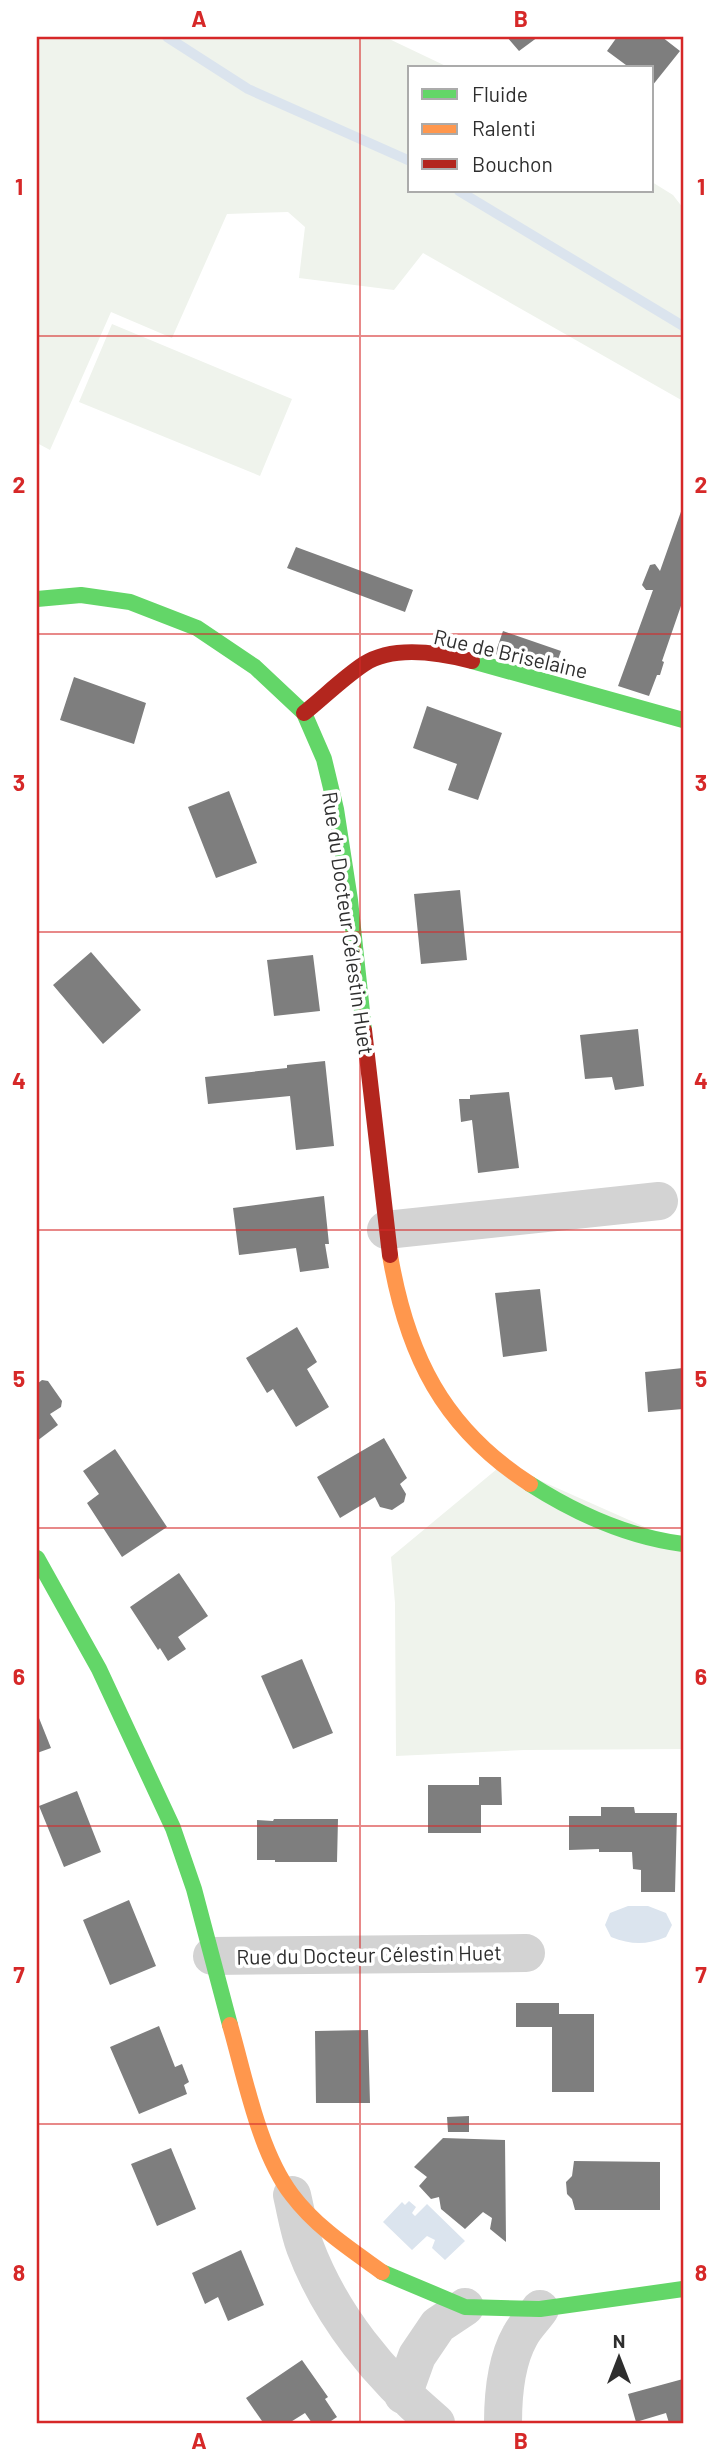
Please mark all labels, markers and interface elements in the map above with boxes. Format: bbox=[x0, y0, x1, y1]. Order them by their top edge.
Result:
text: A bbox=[191, 4, 207, 32]
text: B bbox=[514, 4, 528, 32]
legend bbox=[408, 66, 654, 192]
text: Fluide bbox=[472, 81, 528, 106]
text: Ralenti bbox=[472, 115, 536, 140]
text: Bouchon bbox=[472, 151, 553, 176]
text: 1 bbox=[15, 172, 23, 200]
text: 1 bbox=[697, 172, 705, 200]
text: 2 bbox=[13, 470, 25, 498]
text: 2 bbox=[695, 470, 707, 498]
street label: Rue de Briselaine bbox=[432, 623, 590, 683]
text: 3 bbox=[13, 768, 25, 796]
text: 3 bbox=[695, 768, 707, 796]
street label: Rue du Docteur Célestin Huet bbox=[318, 790, 380, 1056]
text: 4 bbox=[12, 1066, 26, 1094]
text: 4 bbox=[694, 1066, 708, 1094]
text: 5 bbox=[13, 1364, 25, 1392]
text: 5 bbox=[695, 1364, 707, 1392]
text: 6 bbox=[13, 1662, 25, 1690]
text: 6 bbox=[695, 1662, 707, 1690]
street label: Rue du Docteur Célestin Huet bbox=[236, 1939, 502, 1969]
text: 7 bbox=[13, 1960, 25, 1988]
text: 7 bbox=[695, 1960, 707, 1988]
text: 8 bbox=[13, 2258, 25, 2286]
text: 8 bbox=[695, 2258, 707, 2286]
north arrow bbox=[584, 2324, 654, 2394]
text: N bbox=[613, 2329, 625, 2352]
text: A bbox=[191, 2426, 207, 2454]
text: B bbox=[514, 2426, 528, 2454]

